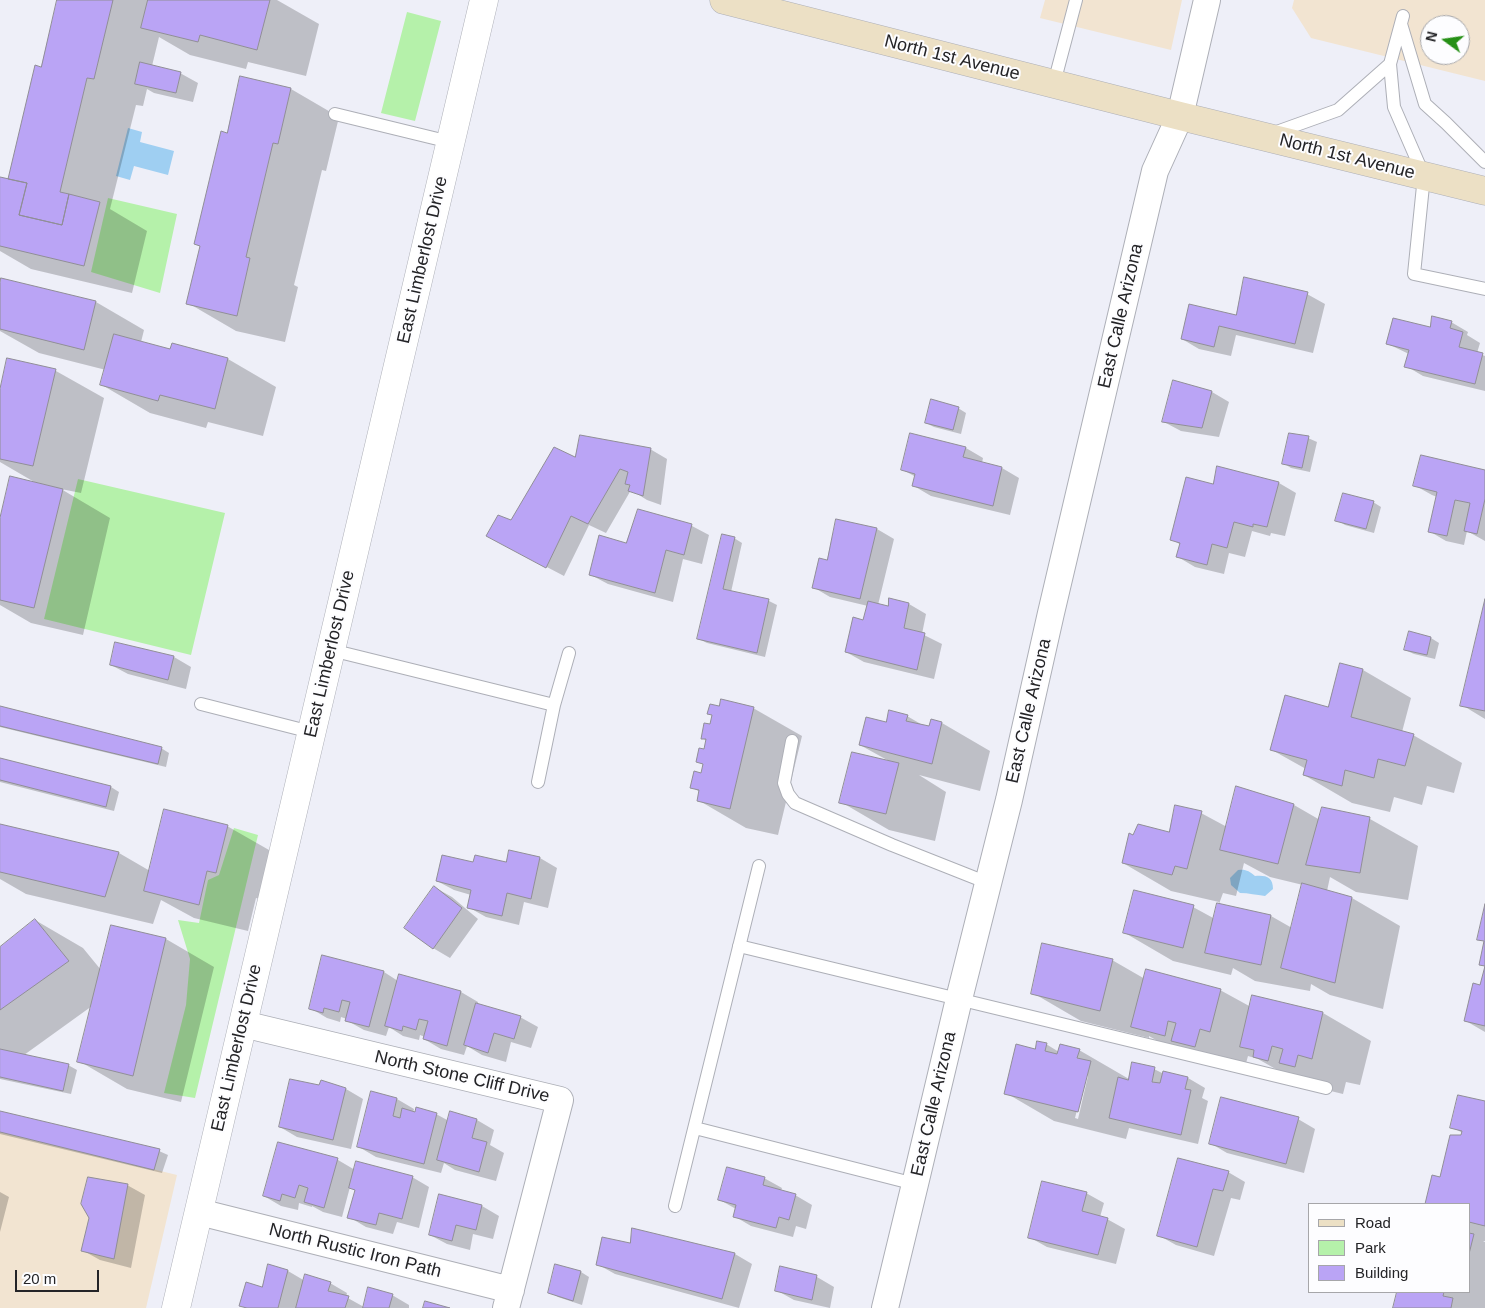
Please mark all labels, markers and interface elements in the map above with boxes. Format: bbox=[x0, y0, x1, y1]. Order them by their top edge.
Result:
north arrow bbox=[1420, 15, 1470, 65]
text: N bbox=[1422, 30, 1440, 43]
street label: North 1st Avenue bbox=[882, 31, 1022, 85]
street label: North 1st Avenue bbox=[1277, 130, 1417, 184]
street label: East Limberlost Drive bbox=[393, 174, 453, 346]
street label: East Calle Arizona bbox=[1094, 241, 1148, 391]
street label: East Limberlost Drive bbox=[300, 568, 360, 740]
street label: East Calle Arizona bbox=[1002, 636, 1056, 786]
street label: East Limberlost Drive bbox=[207, 962, 267, 1134]
street label: East Calle Arizona bbox=[907, 1029, 961, 1179]
street label: North Stone Cliff Drive bbox=[372, 1046, 552, 1108]
legend bbox=[1308, 1203, 1470, 1293]
text: Road bbox=[1355, 1214, 1391, 1231]
street label: North Rustic Iron Path bbox=[266, 1219, 444, 1283]
text: Park bbox=[1355, 1239, 1386, 1256]
scale bar bbox=[18, 1260, 101, 1292]
text: Building bbox=[1355, 1264, 1408, 1281]
text: 20 m bbox=[23, 1270, 56, 1287]

